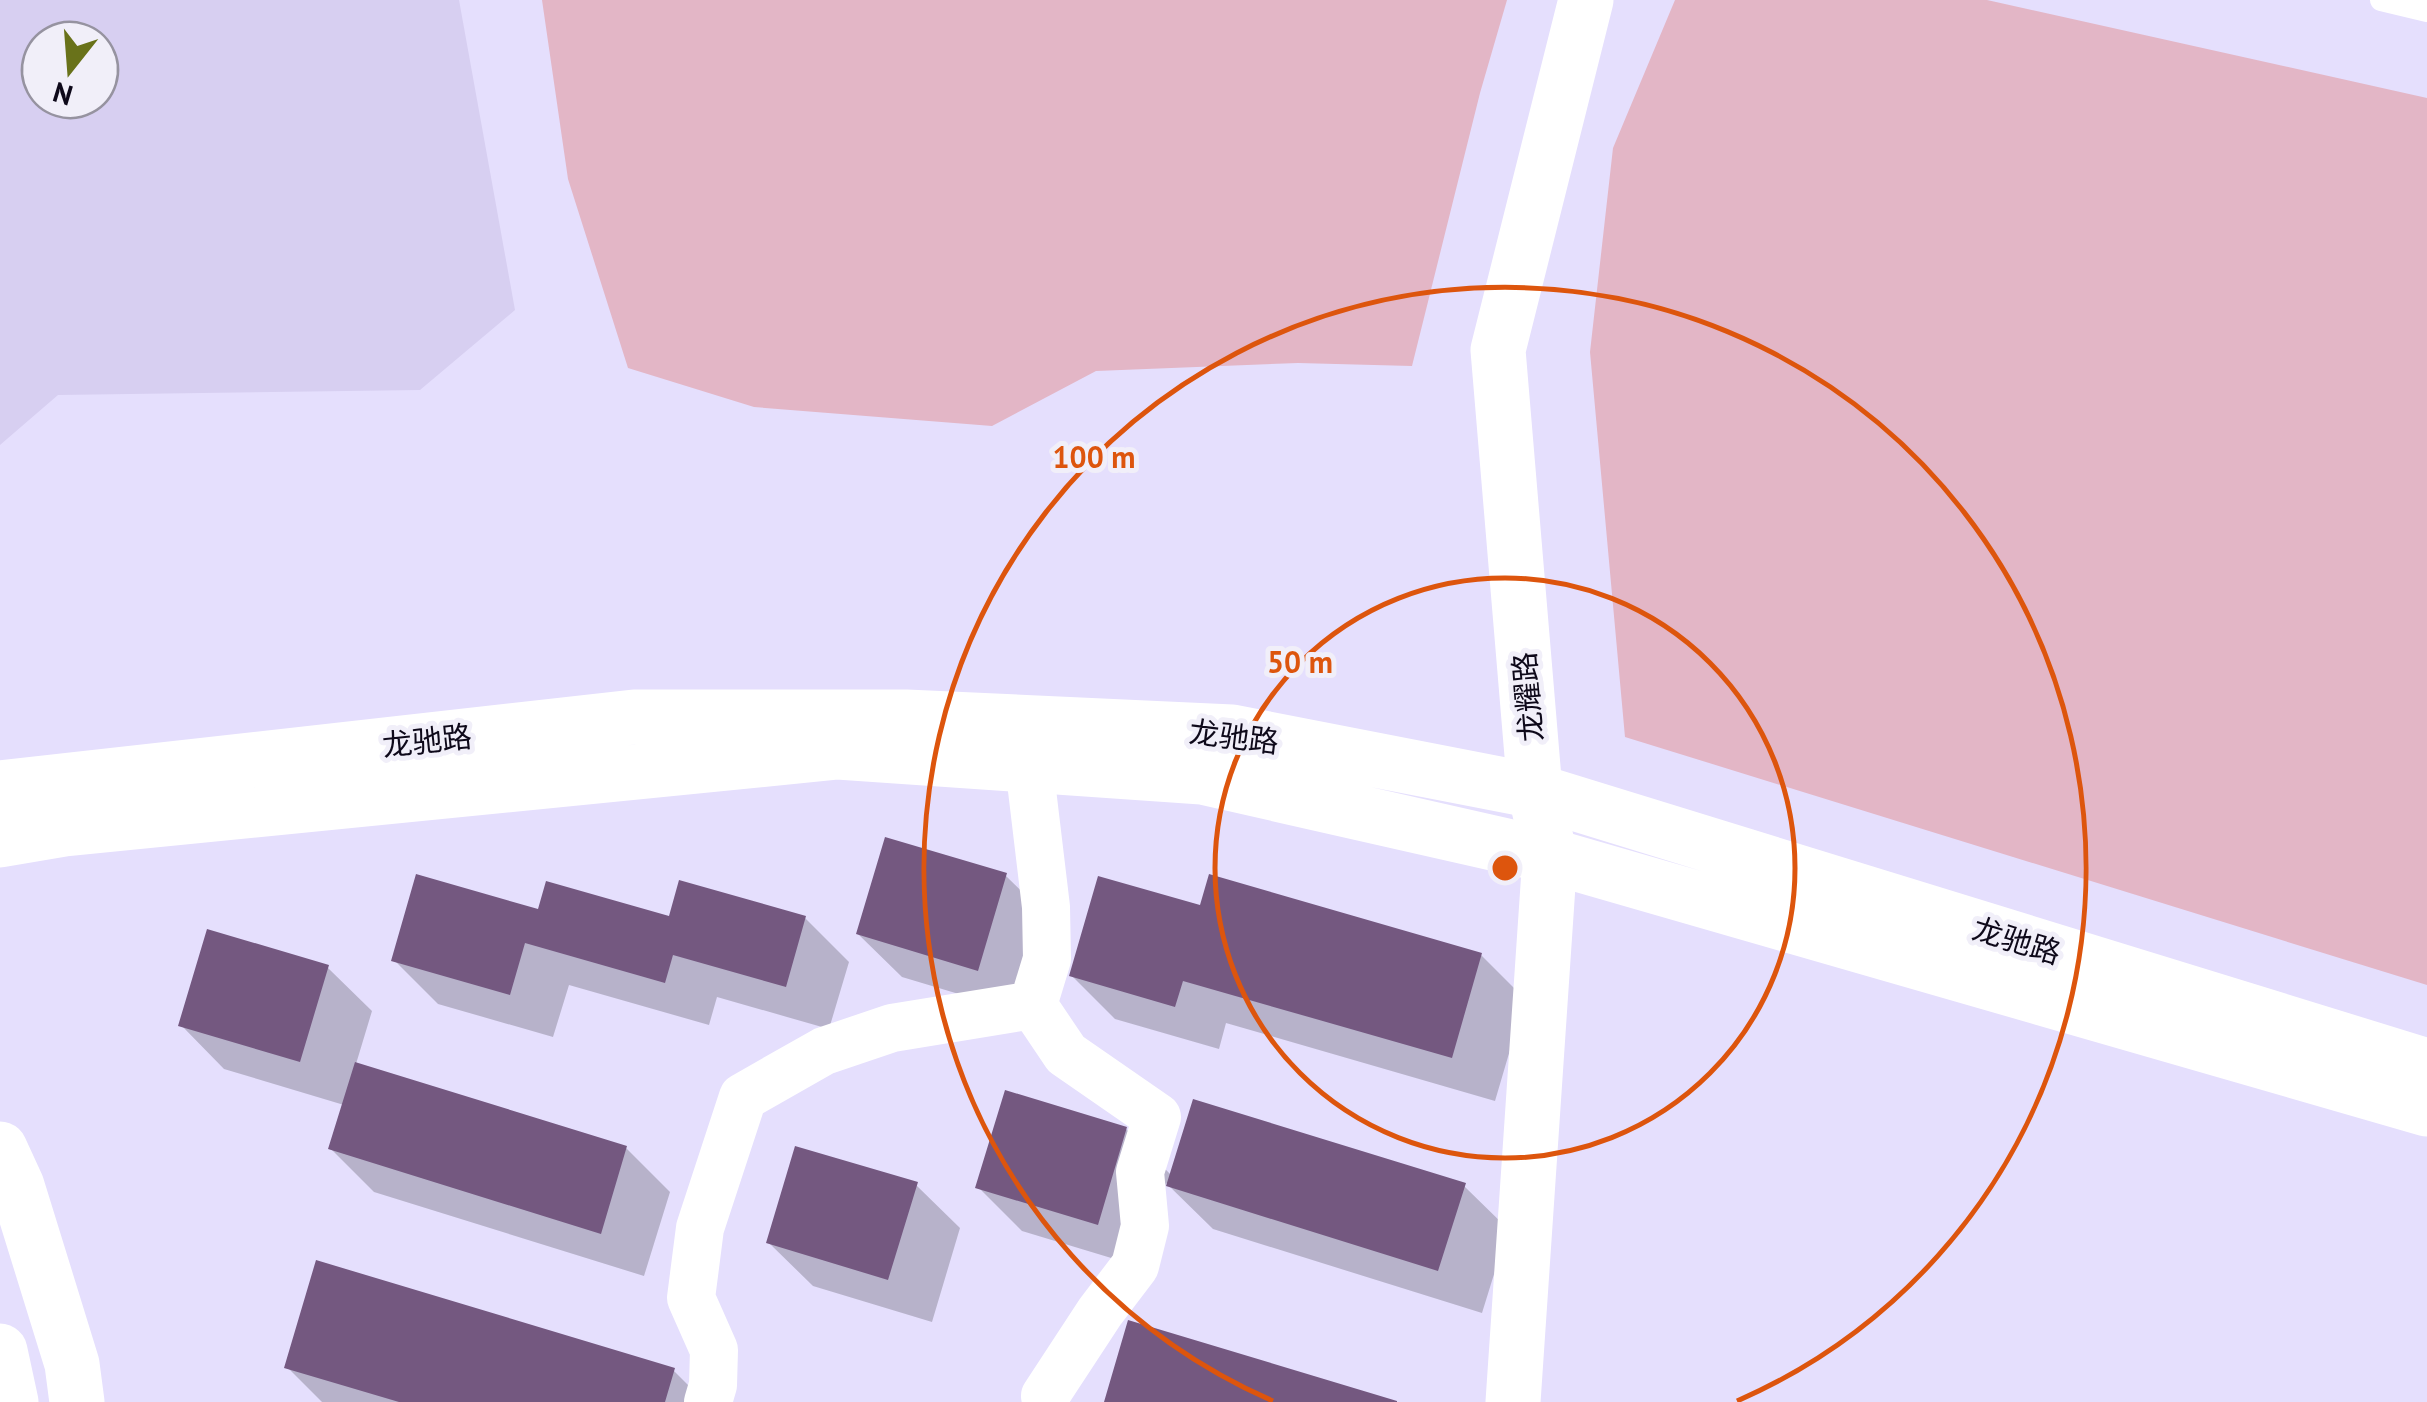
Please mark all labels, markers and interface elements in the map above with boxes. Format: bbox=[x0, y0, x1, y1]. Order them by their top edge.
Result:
north arrow bbox=[20, 20, 120, 120]
text: N bbox=[48, 74, 77, 115]
text: 100 m bbox=[1053, 437, 1135, 476]
text: 50 m bbox=[1267, 642, 1333, 681]
street label: 龙耀路 bbox=[1504, 650, 1550, 744]
street label: 龙驰路 bbox=[1187, 711, 1281, 761]
street label: 龙驰路 bbox=[380, 716, 474, 764]
centre of rings bbox=[1487, 850, 1523, 886]
street label: 龙驰路 bbox=[1968, 908, 2066, 972]

